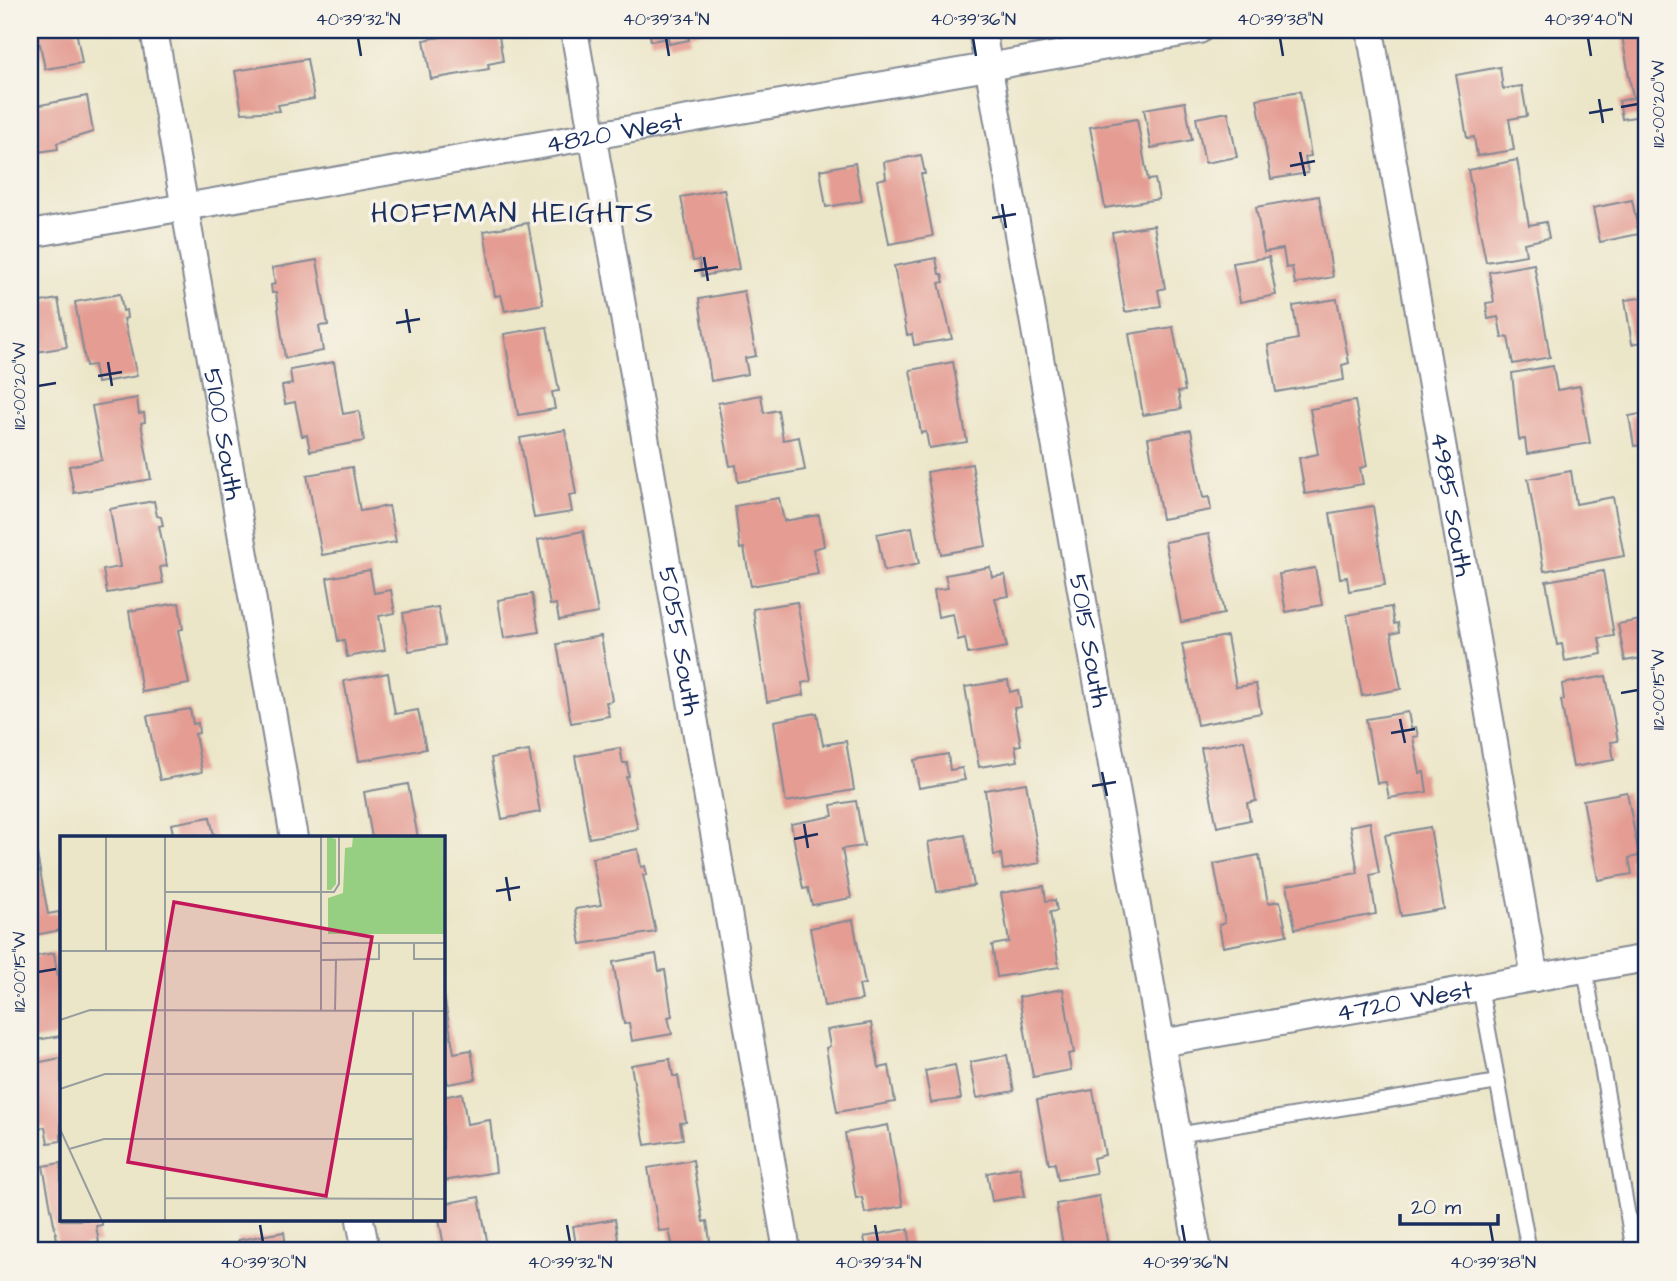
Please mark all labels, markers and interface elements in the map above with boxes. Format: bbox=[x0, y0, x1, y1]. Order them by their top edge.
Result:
text: 40°39'32"N bbox=[316, 7, 400, 32]
text: 40°39'34"N bbox=[623, 7, 709, 32]
text: 40°39'36"N bbox=[930, 7, 1016, 32]
text: 40°39'38"N bbox=[1237, 7, 1323, 32]
text: 40°39'40"N bbox=[1543, 7, 1633, 32]
text: 112°00'20"W bbox=[1646, 60, 1671, 148]
street label: 4820 West bbox=[543, 103, 686, 163]
district label: HOFFMAN HEIGHTS bbox=[371, 194, 655, 233]
text: 112°00'20"W bbox=[7, 342, 32, 430]
street label: 5100 South bbox=[194, 366, 252, 503]
street label: 4985 South bbox=[1421, 429, 1482, 579]
street label: 5055 South bbox=[649, 564, 710, 718]
street label: 5015 South bbox=[1060, 571, 1119, 710]
text: 112°00'15"W bbox=[1646, 650, 1671, 730]
inset map bbox=[60, 836, 444, 1222]
text: 112°00'15"W bbox=[7, 932, 32, 1012]
street label: 4720 West bbox=[1334, 972, 1476, 1031]
scale bar bbox=[1400, 1183, 1498, 1227]
text: 20 m bbox=[1411, 1193, 1462, 1222]
text: 40°39'30"N bbox=[220, 1250, 306, 1275]
text: 40°39'32"N bbox=[528, 1250, 612, 1275]
text: 40°39'34"N bbox=[835, 1250, 921, 1275]
text: 40°39'36"N bbox=[1142, 1250, 1228, 1275]
text: 40°39'38"N bbox=[1450, 1250, 1536, 1275]

